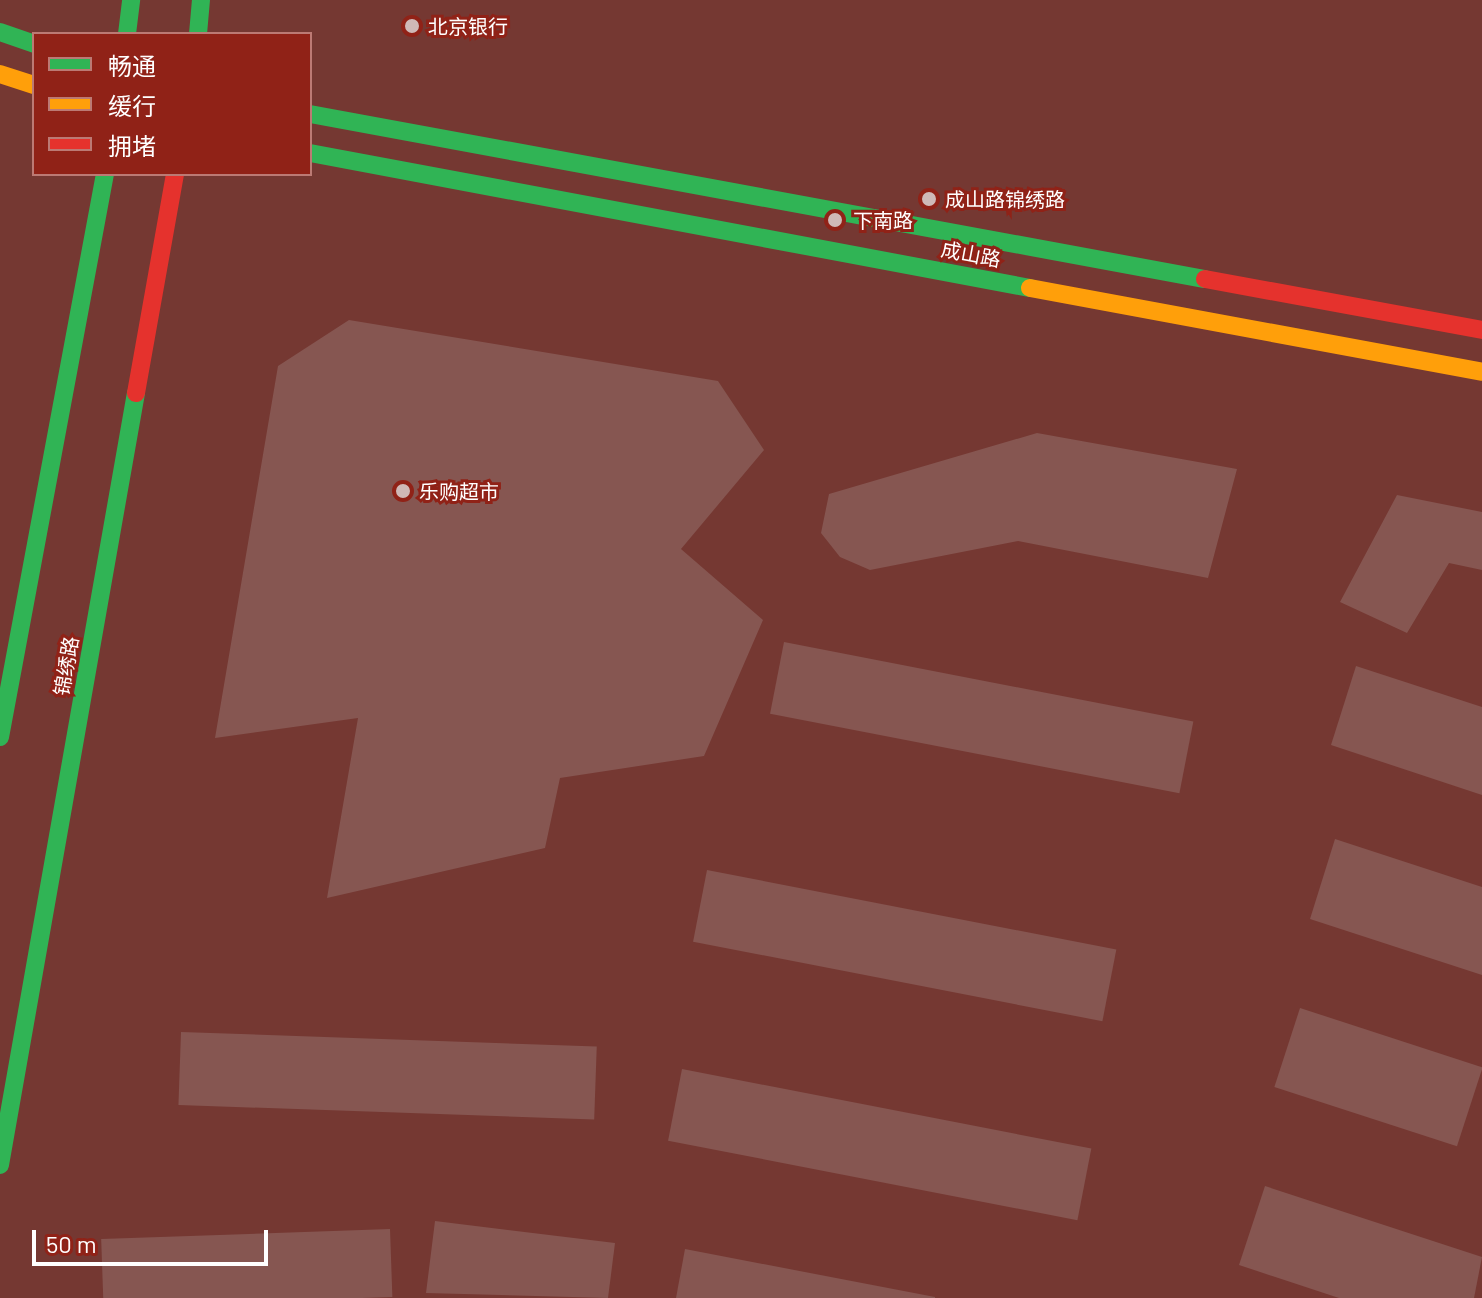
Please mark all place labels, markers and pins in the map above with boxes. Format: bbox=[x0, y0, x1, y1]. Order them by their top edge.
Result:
place label: 北京银行 bbox=[428, 14, 508, 38]
marker: 北京银行 bbox=[403, 17, 421, 35]
place label: 成山路锦绣路 bbox=[945, 187, 1065, 211]
marker: 成山路锦绣路 bbox=[920, 190, 938, 208]
place label: 下南路 bbox=[853, 208, 913, 232]
marker: 下南路 bbox=[824, 209, 846, 231]
place label: 乐购超市 bbox=[419, 479, 499, 503]
marker: 乐购超市 bbox=[394, 482, 412, 500]

